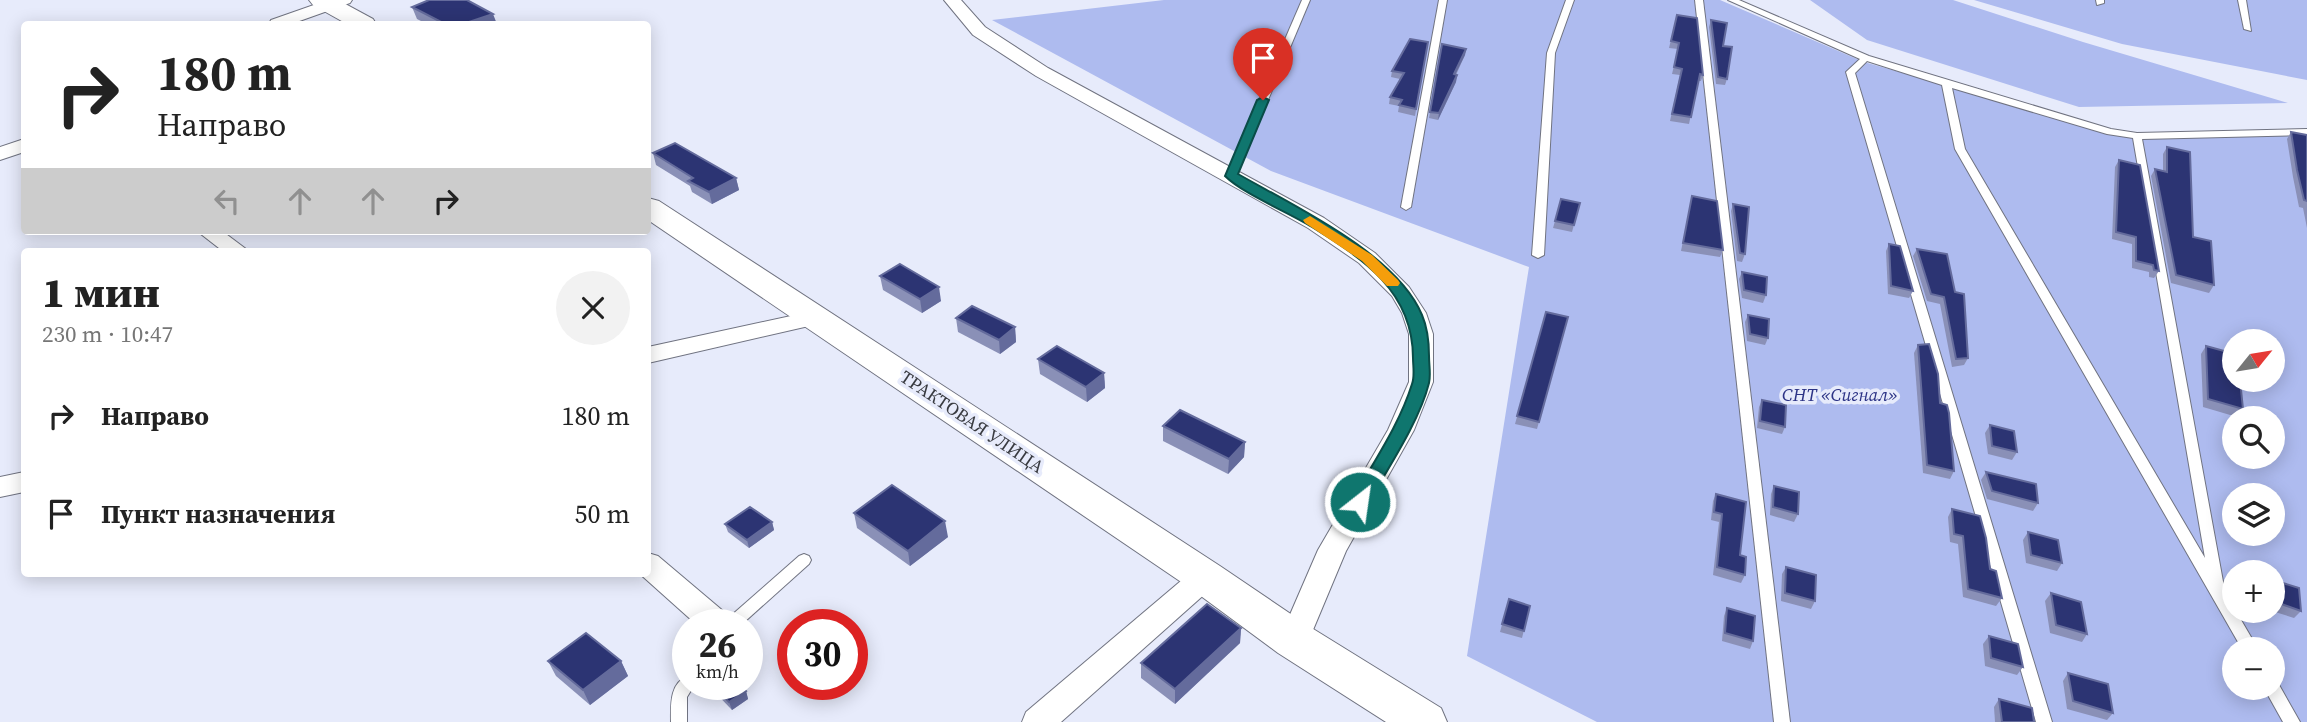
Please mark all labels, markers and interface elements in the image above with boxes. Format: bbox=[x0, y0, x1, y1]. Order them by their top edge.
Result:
pin bbox=[1233, 28, 1293, 100]
text: 180 m bbox=[157, 39, 292, 106]
icon: arrive bbox=[1244, 39, 1282, 77]
icon: right bbox=[42, 49, 133, 140]
text: Направо bbox=[157, 103, 286, 147]
icon: left bbox=[208, 182, 246, 220]
icon: ahead bbox=[281, 182, 319, 220]
icon: ahead bbox=[354, 182, 392, 220]
icon: right bbox=[427, 182, 465, 220]
text: 1 мин bbox=[42, 263, 160, 321]
button: close bbox=[556, 271, 630, 345]
text: 230 m · 10:47 bbox=[42, 318, 173, 350]
north arrow bbox=[2222, 329, 2286, 392]
map controls bbox=[2222, 329, 2285, 700]
street label: ТРАКТОВАЯ УЛИЦА bbox=[895, 364, 1049, 479]
park label: СНТ «Сигнал» bbox=[1782, 382, 1898, 407]
icon: right bbox=[42, 397, 80, 435]
text: Направо bbox=[101, 398, 209, 434]
text: 180 m bbox=[562, 398, 630, 434]
button: search bbox=[2222, 406, 2285, 469]
position arrow bbox=[1323, 465, 1397, 539]
button: layers bbox=[2222, 483, 2285, 546]
icon: arrive bbox=[42, 495, 80, 533]
text: Пункт назначения bbox=[101, 496, 335, 532]
text: 50 m bbox=[575, 496, 630, 532]
button: + bbox=[2222, 560, 2285, 623]
speed limit sign: 30 bbox=[777, 609, 868, 700]
text: 26 bbox=[699, 621, 736, 669]
button: − bbox=[2222, 637, 2285, 700]
text: km/h bbox=[696, 659, 739, 684]

